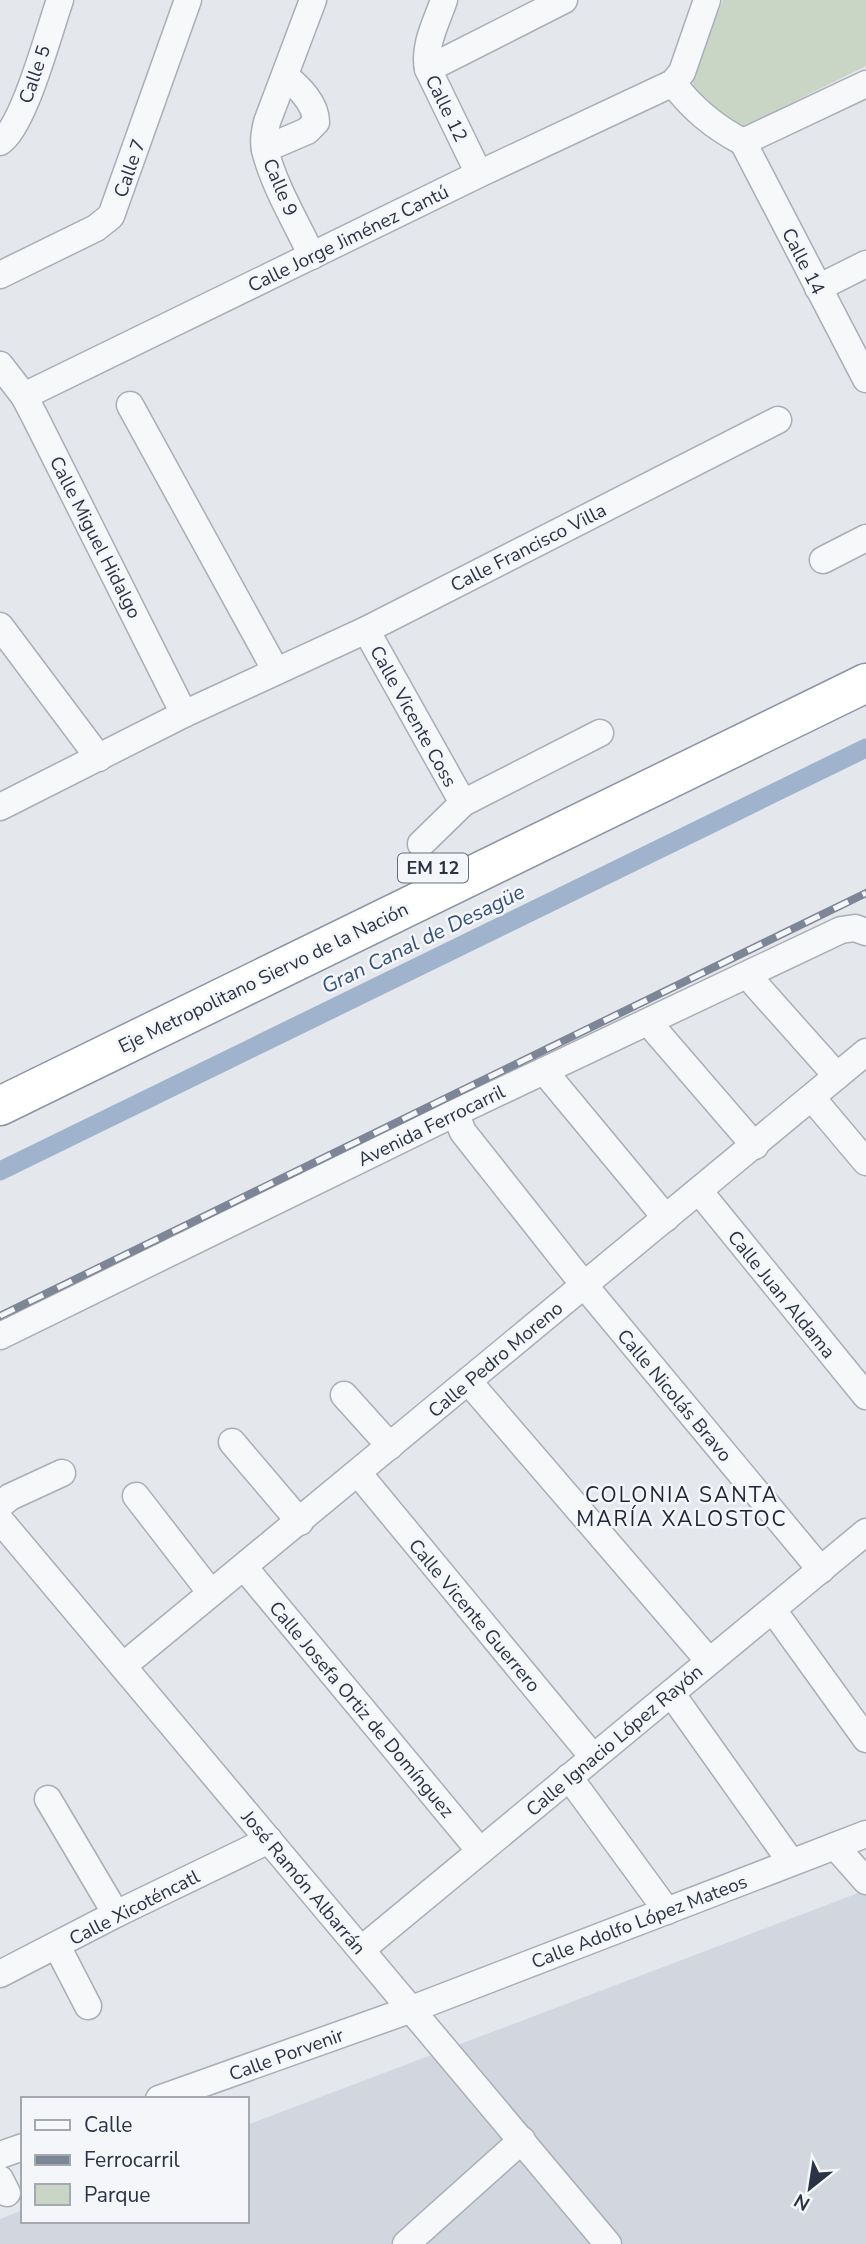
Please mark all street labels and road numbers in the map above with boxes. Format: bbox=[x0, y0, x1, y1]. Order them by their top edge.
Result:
street label: Calle 5 bbox=[13, 42, 57, 107]
street label: Calle 12 bbox=[419, 71, 473, 146]
street label: Calle 7 bbox=[108, 136, 152, 201]
street label: Calle 9 bbox=[256, 155, 304, 220]
street label: Calle Jorge Jiménez Cantú bbox=[244, 179, 453, 299]
street label: Calle 14 bbox=[775, 224, 831, 299]
street label: Calle Miguel Hidalgo bbox=[43, 452, 147, 623]
street label: Calle Francisco Villa bbox=[446, 497, 611, 598]
street label: Calle Vicente Coss bbox=[363, 641, 463, 792]
road number: EM 12 bbox=[398, 854, 468, 882]
street label: Eje Metropolitano Siervo de la Nación bbox=[114, 896, 413, 1060]
street label: Avenida Ferrocarril bbox=[353, 1079, 510, 1173]
street label: Calle Juan Aldama bbox=[721, 1225, 841, 1364]
street label: Calle Pedro Moreno bbox=[423, 1296, 569, 1424]
street label: Calle Nicolás Bravo bbox=[611, 1324, 737, 1467]
street label: Calle Vicente Guerrero bbox=[402, 1534, 546, 1698]
street label: Calle Josefa Ortiz de Domínguez bbox=[263, 1596, 460, 1824]
street label: Calle Ignacio López Rayón bbox=[521, 1659, 709, 1823]
street label: José Ramón Albarrán bbox=[234, 1804, 371, 1960]
street label: Calle Xicoténcatl bbox=[65, 1864, 204, 1952]
street label: Calle Adolfo López Mateos bbox=[528, 1869, 751, 1975]
street label: Calle Porvenir bbox=[226, 2022, 347, 2088]

